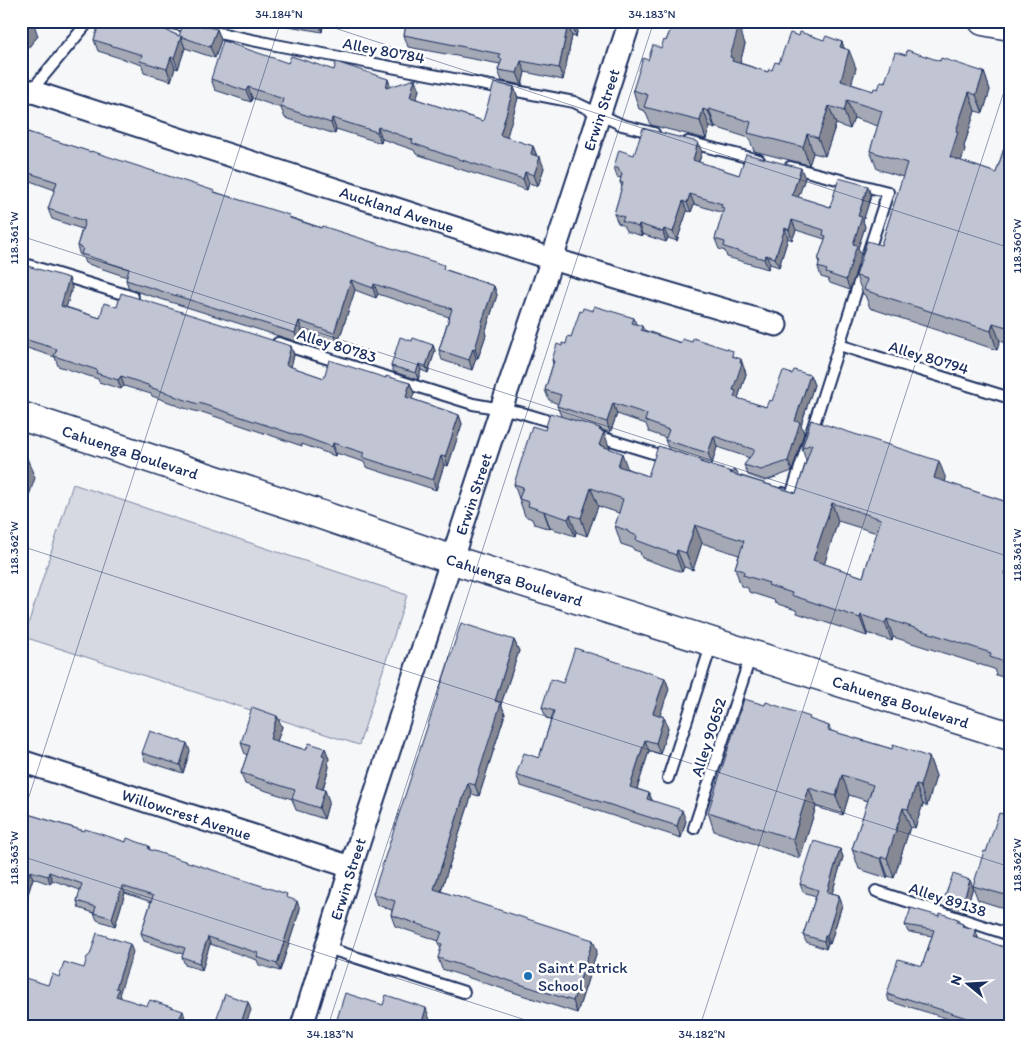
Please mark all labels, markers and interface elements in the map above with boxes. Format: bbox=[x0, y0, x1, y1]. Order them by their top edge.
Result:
text: 34.184°N bbox=[255, 7, 303, 21]
text: 34.183°N bbox=[628, 7, 676, 21]
street label: Alley 80784 bbox=[341, 33, 427, 68]
street label: Erwin Street bbox=[579, 66, 624, 153]
street label: Auckland Avenue bbox=[337, 182, 456, 237]
text: 118.361°W bbox=[7, 212, 21, 264]
text: 118.360°W bbox=[1010, 219, 1024, 273]
street label: Alley 80783 bbox=[295, 324, 379, 367]
street label: Alley 80794 bbox=[887, 336, 972, 379]
street label: Cahuenga Boulevard bbox=[59, 421, 201, 484]
street label: Erwin Street bbox=[451, 451, 496, 538]
text: 118.362°W bbox=[7, 521, 21, 575]
text: 118.361°W bbox=[1010, 529, 1024, 581]
street label: Cahuenga Boulevard bbox=[444, 549, 585, 611]
street label: Cahuenga Boulevard bbox=[830, 671, 972, 733]
street label: Alley 90652 bbox=[687, 695, 730, 779]
street label: Willowcrest Avenue bbox=[119, 785, 254, 844]
text: 118.363°W bbox=[7, 831, 21, 885]
street label: Erwin Street bbox=[326, 835, 370, 923]
text: 118.362°W bbox=[1010, 838, 1024, 892]
street label: Alley 89138 bbox=[907, 878, 989, 921]
place label: Saint Patrick School bbox=[538, 958, 628, 995]
north arrow bbox=[944, 960, 994, 1010]
marker: Saint Patrick School bbox=[522, 970, 534, 982]
text: N bbox=[947, 973, 966, 987]
text: 34.183°N bbox=[306, 1027, 354, 1041]
text: 34.182°N bbox=[679, 1027, 725, 1041]

